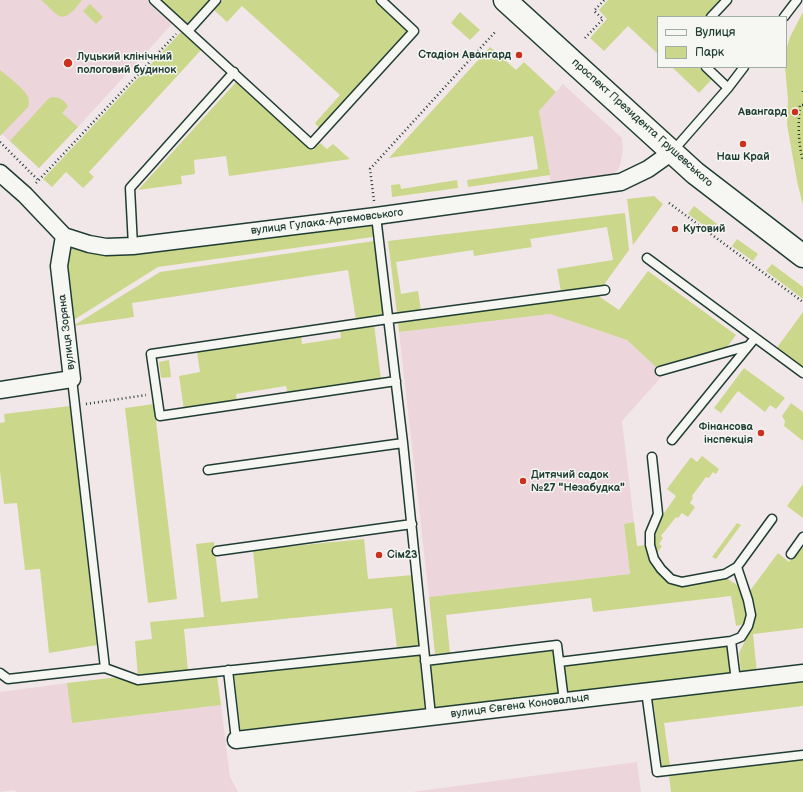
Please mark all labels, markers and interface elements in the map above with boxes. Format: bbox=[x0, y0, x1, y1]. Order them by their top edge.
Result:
legend bbox=[657, 16, 787, 68]
text: Вулиця bbox=[695, 25, 735, 40]
text: Парк bbox=[695, 45, 724, 60]
place label: Стадіон Авангард bbox=[418, 48, 511, 62]
place label: Луцький клінічний пологовий будинок bbox=[77, 50, 176, 76]
marker: Стадіон Авангард bbox=[514, 50, 524, 60]
street label: проспект Президента Грушевського bbox=[569, 56, 715, 190]
marker: Луцький клінічний пологовий будинок bbox=[62, 57, 74, 69]
place label: Авангард bbox=[738, 105, 787, 119]
marker: Авангард bbox=[790, 107, 800, 117]
marker: Наш Край bbox=[738, 139, 748, 149]
place label: Наш Край bbox=[716, 150, 770, 164]
street label: вулиця Гулака-Артемовського bbox=[250, 206, 404, 238]
place label: Кутовий bbox=[683, 222, 725, 236]
marker: Кутовий bbox=[670, 224, 680, 234]
street label: вулиця Зоряна bbox=[56, 293, 78, 371]
place label: Фінансова інспекція bbox=[699, 420, 753, 446]
marker: Фінансова інспекція bbox=[756, 428, 766, 438]
place label: Дитячий садок №27 "Незабудка" bbox=[531, 468, 625, 494]
marker: Дитячий садок №27 "Незабудка" bbox=[518, 476, 528, 486]
place label: Сім23 bbox=[387, 548, 418, 562]
marker: Сім23 bbox=[374, 550, 384, 560]
street label: вулиця Євгена Коновальця bbox=[450, 691, 590, 721]

